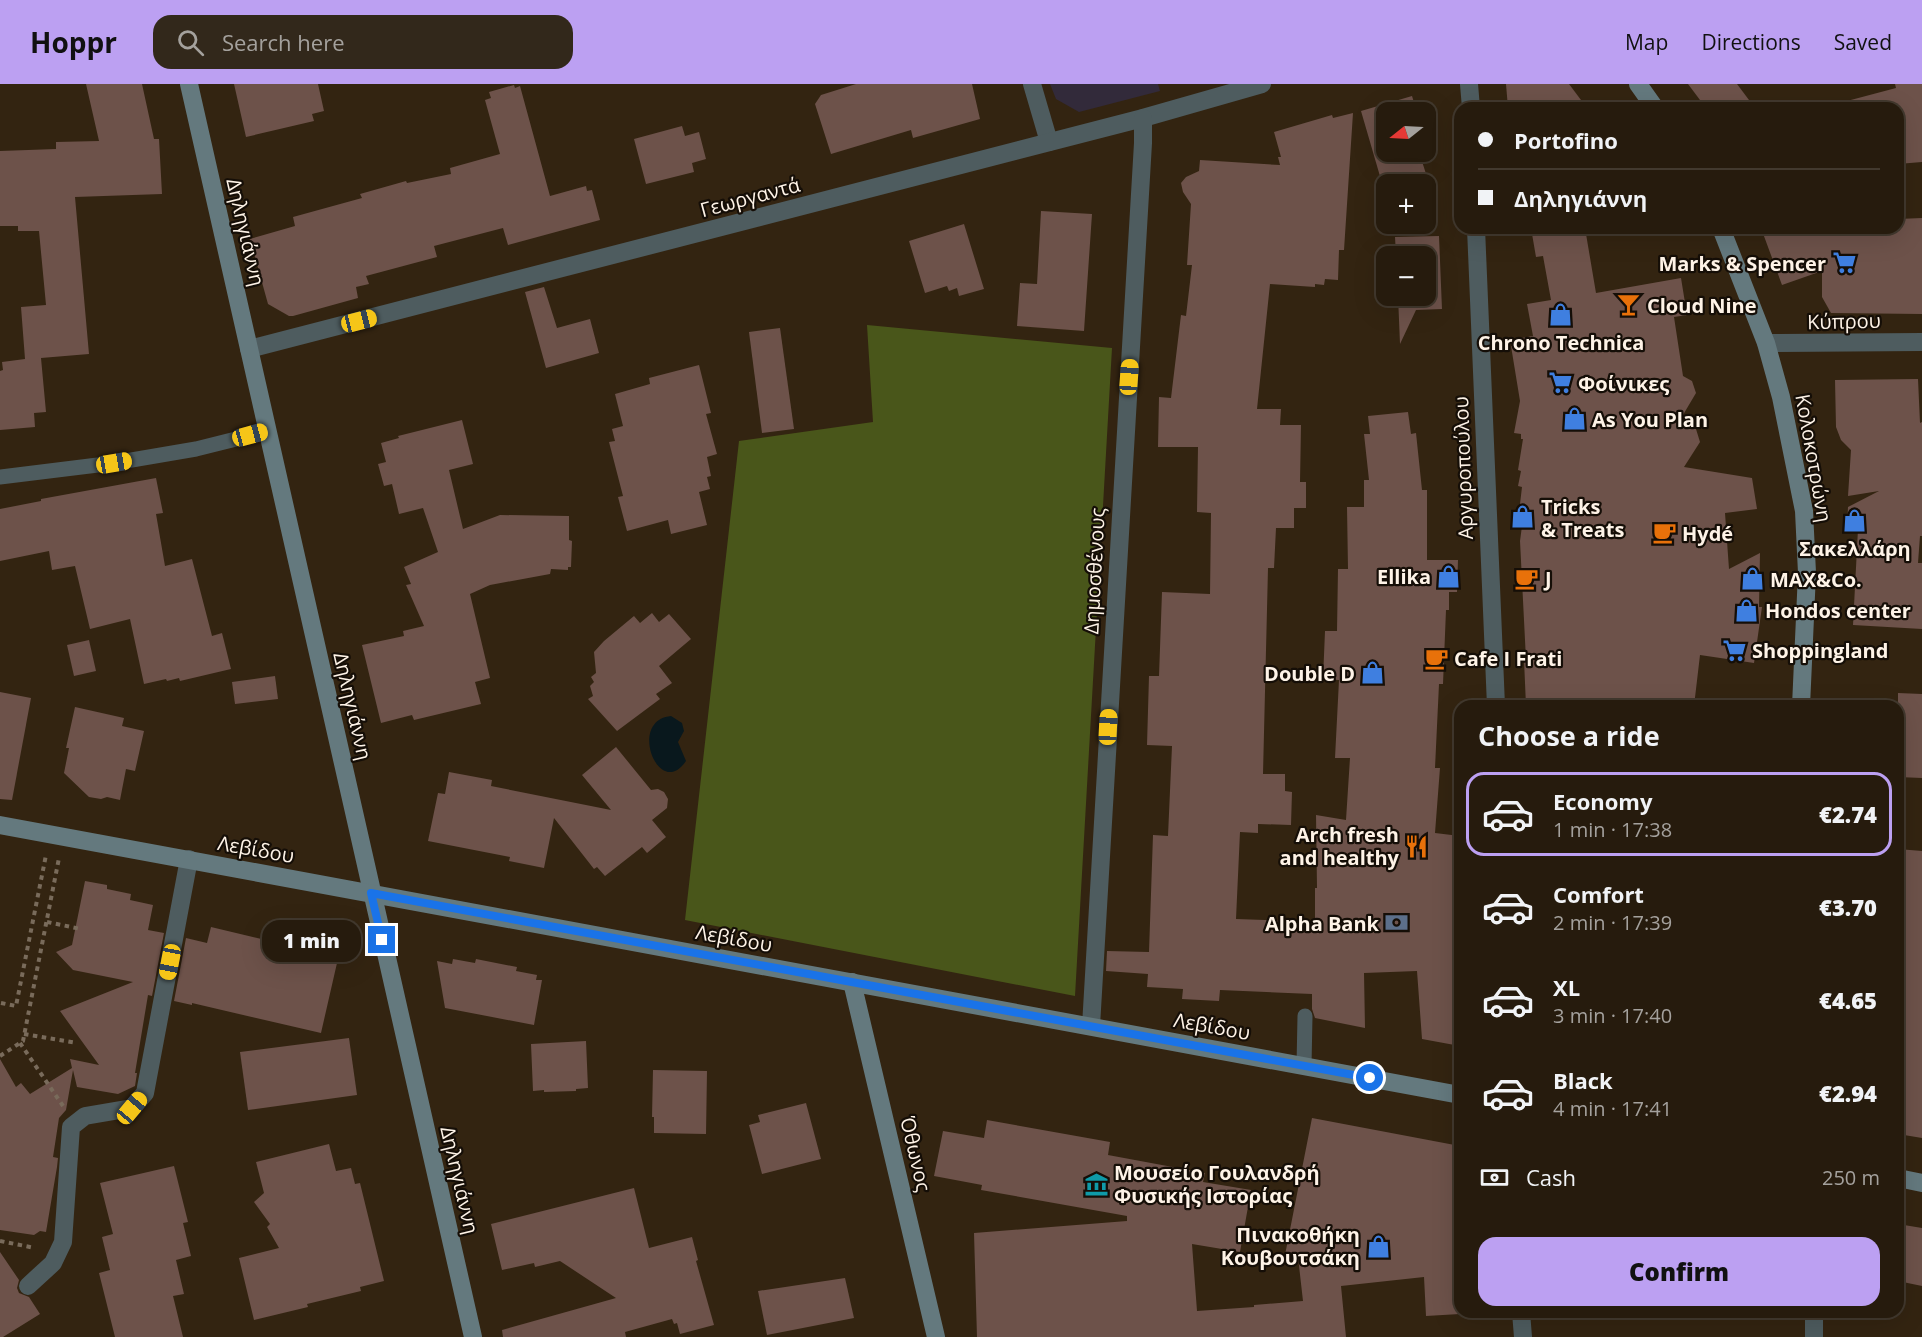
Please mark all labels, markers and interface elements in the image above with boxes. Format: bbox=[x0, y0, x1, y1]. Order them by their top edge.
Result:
search box bbox=[153, 15, 573, 69]
text: Hoppr bbox=[30, 23, 117, 61]
icon: search bbox=[174, 26, 207, 59]
text: Search here bbox=[222, 27, 345, 57]
text: Map bbox=[1625, 28, 1668, 56]
text: Directions bbox=[1701, 28, 1801, 56]
text: Saved bbox=[1834, 28, 1892, 56]
north arrow bbox=[1376, 102, 1436, 162]
map controls bbox=[1376, 102, 1436, 306]
text: Portofino bbox=[1514, 125, 1618, 155]
street label: Γεωργαντά bbox=[697, 171, 803, 223]
button: + bbox=[1376, 174, 1436, 234]
street label: Δηληγιάννη bbox=[220, 175, 272, 289]
text: Δηληγιάννη bbox=[1514, 183, 1647, 213]
button: − bbox=[1376, 246, 1436, 306]
place label: Marks & Spencer bbox=[1658, 250, 1826, 277]
supermarket icon: Marks & Spencer bbox=[1831, 250, 1857, 276]
bar icon: Cloud Nine bbox=[1616, 292, 1642, 318]
place label: Cloud Nine bbox=[1647, 292, 1757, 319]
shop icon: Chrono Technica bbox=[1548, 301, 1574, 327]
street label: Κύπρου bbox=[1807, 307, 1881, 335]
car bbox=[339, 308, 379, 334]
place label: Chrono Technica bbox=[1478, 329, 1644, 356]
car bbox=[1119, 358, 1139, 396]
supermarket icon: Φοίνικες bbox=[1547, 370, 1573, 396]
place label: Φοίνικες bbox=[1578, 370, 1669, 397]
street label: Κολοκοτρώνη bbox=[1789, 392, 1839, 524]
street label: Αργυροπούλου bbox=[1447, 396, 1479, 540]
shop icon: As You Plan bbox=[1561, 406, 1587, 432]
place label: As You Plan bbox=[1592, 406, 1708, 433]
car bbox=[230, 422, 270, 448]
car bbox=[95, 451, 133, 475]
place label: Tricks & Treats bbox=[1541, 493, 1624, 543]
shop icon: Tricks & Treats bbox=[1510, 504, 1536, 530]
street label: Δημοσθένους bbox=[1077, 507, 1111, 635]
shop icon: Σακελλάρη bbox=[1842, 508, 1868, 534]
cafe icon: Hydé bbox=[1651, 520, 1677, 546]
place label: Hydé bbox=[1682, 520, 1733, 547]
place label: Σακελλάρη bbox=[1799, 535, 1911, 562]
place label: Ellika bbox=[1377, 563, 1431, 590]
shop icon: Ellika bbox=[1436, 563, 1462, 589]
cafe icon: J bbox=[1514, 565, 1540, 591]
place label: J bbox=[1543, 565, 1552, 592]
shop icon: MAX&Co. bbox=[1739, 566, 1765, 592]
place label: MAX&Co. bbox=[1770, 566, 1862, 593]
shop icon: Hondos center bbox=[1734, 597, 1760, 623]
place label: Hondos center bbox=[1765, 597, 1911, 624]
supermarket icon: Shoppingland bbox=[1721, 637, 1747, 663]
place label: Shoppingland bbox=[1752, 637, 1888, 664]
cafe icon: Cafe I Frati bbox=[1423, 645, 1449, 671]
place label: Cafe I Frati bbox=[1454, 645, 1562, 672]
street label: Δηληγιάννη bbox=[327, 649, 379, 763]
place label: Double D bbox=[1264, 660, 1355, 687]
shop icon: Double D bbox=[1360, 660, 1386, 686]
car bbox=[1098, 709, 1118, 745]
text: Choose a ride bbox=[1478, 717, 1660, 754]
text: Economy bbox=[1553, 786, 1652, 816]
icon: car bbox=[1481, 787, 1535, 841]
text: €2.74 bbox=[1819, 799, 1877, 829]
text: 1 min · 17:38 bbox=[1553, 816, 1672, 843]
place label: Arch fresh and healthy bbox=[1280, 821, 1400, 871]
street label: Λεβίδου bbox=[216, 829, 296, 869]
restaurant icon: Arch fresh and healthy bbox=[1404, 833, 1430, 859]
text: Comfort bbox=[1553, 879, 1644, 909]
icon: car bbox=[1481, 880, 1535, 934]
text: €3.70 bbox=[1819, 892, 1877, 922]
text: 2 min · 17:39 bbox=[1553, 909, 1672, 936]
place label: Alpha Bank bbox=[1265, 910, 1380, 937]
bank icon: Alpha Bank bbox=[1384, 910, 1410, 936]
street label: Λεβίδου bbox=[694, 918, 774, 958]
callout: 1 min bbox=[262, 919, 361, 961]
route end bbox=[368, 926, 395, 953]
text: 1 min bbox=[283, 927, 340, 954]
car bbox=[158, 943, 182, 981]
text: XL bbox=[1553, 972, 1580, 1002]
icon: car bbox=[1481, 973, 1535, 1027]
text: €4.65 bbox=[1819, 985, 1877, 1015]
text: 3 min · 17:40 bbox=[1553, 1002, 1672, 1029]
street label: Λεβίδου bbox=[1172, 1006, 1252, 1046]
route start bbox=[1356, 1064, 1383, 1091]
text: Black bbox=[1553, 1065, 1613, 1095]
icon: car bbox=[1481, 1066, 1535, 1120]
text: €2.94 bbox=[1819, 1078, 1877, 1108]
car bbox=[114, 1088, 150, 1128]
text: 4 min · 17:41 bbox=[1553, 1095, 1672, 1122]
street label: Όθωνος bbox=[894, 1113, 938, 1194]
street label: Δηληγιάννη bbox=[434, 1123, 486, 1237]
place label: Μουσείο Γουλανδρή Φυσικής Ιστορίας bbox=[1114, 1159, 1320, 1209]
icon: cash bbox=[1478, 1161, 1511, 1194]
text: Cash bbox=[1526, 1162, 1576, 1192]
text: 250 m bbox=[1822, 1164, 1880, 1191]
museum icon: Μουσείο Γουλανδρή Φυσικής Ιστορίας bbox=[1083, 1171, 1109, 1197]
place label: Πινακοθήκη Κουβουτσάκη bbox=[1221, 1221, 1360, 1271]
shop icon: Πινακοθήκη Κουβουτσάκη bbox=[1365, 1233, 1391, 1259]
button: Confirm bbox=[1478, 1237, 1880, 1306]

